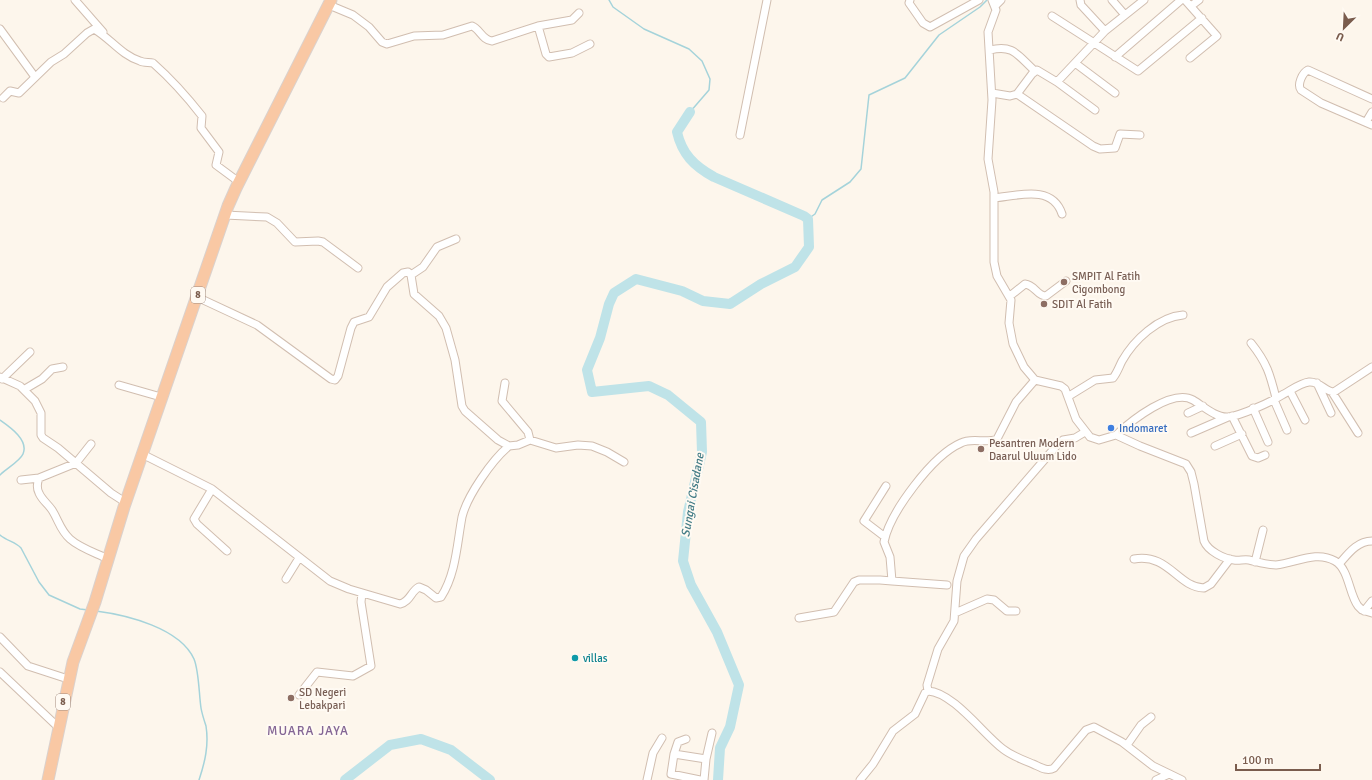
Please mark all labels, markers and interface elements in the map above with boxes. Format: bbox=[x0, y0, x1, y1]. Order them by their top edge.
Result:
north arrow bbox=[1324, 8, 1364, 48]
text: U bbox=[1334, 29, 1346, 44]
place label: SMPIT Al Fatih Cigombong bbox=[1072, 270, 1140, 296]
marker: SMPIT Al Fatih Cigombong bbox=[1059, 277, 1069, 287]
road number: 8 bbox=[191, 287, 205, 303]
place label: SDIT Al Fatih bbox=[1052, 298, 1112, 311]
marker: SDIT Al Fatih bbox=[1039, 299, 1049, 309]
place label: Indomaret bbox=[1119, 422, 1167, 435]
marker: Indomaret bbox=[1106, 423, 1116, 433]
place label: Pesantren Modern Daarul Uluum Lido bbox=[989, 437, 1077, 463]
marker: Pesantren Modern Daarul Uluum Lido bbox=[976, 444, 986, 454]
water label: Sungai Cisadane bbox=[678, 451, 708, 538]
place label: villas bbox=[583, 652, 608, 665]
marker: villas bbox=[570, 653, 580, 663]
place label: SD Negeri Lebakpari bbox=[299, 686, 346, 712]
marker: SD Negeri Lebakpari bbox=[286, 693, 296, 703]
road number: 8 bbox=[56, 694, 70, 710]
district label: MUARA JAYA bbox=[267, 723, 349, 739]
scale bar bbox=[1236, 746, 1320, 772]
text: 100 m bbox=[1242, 753, 1274, 768]

